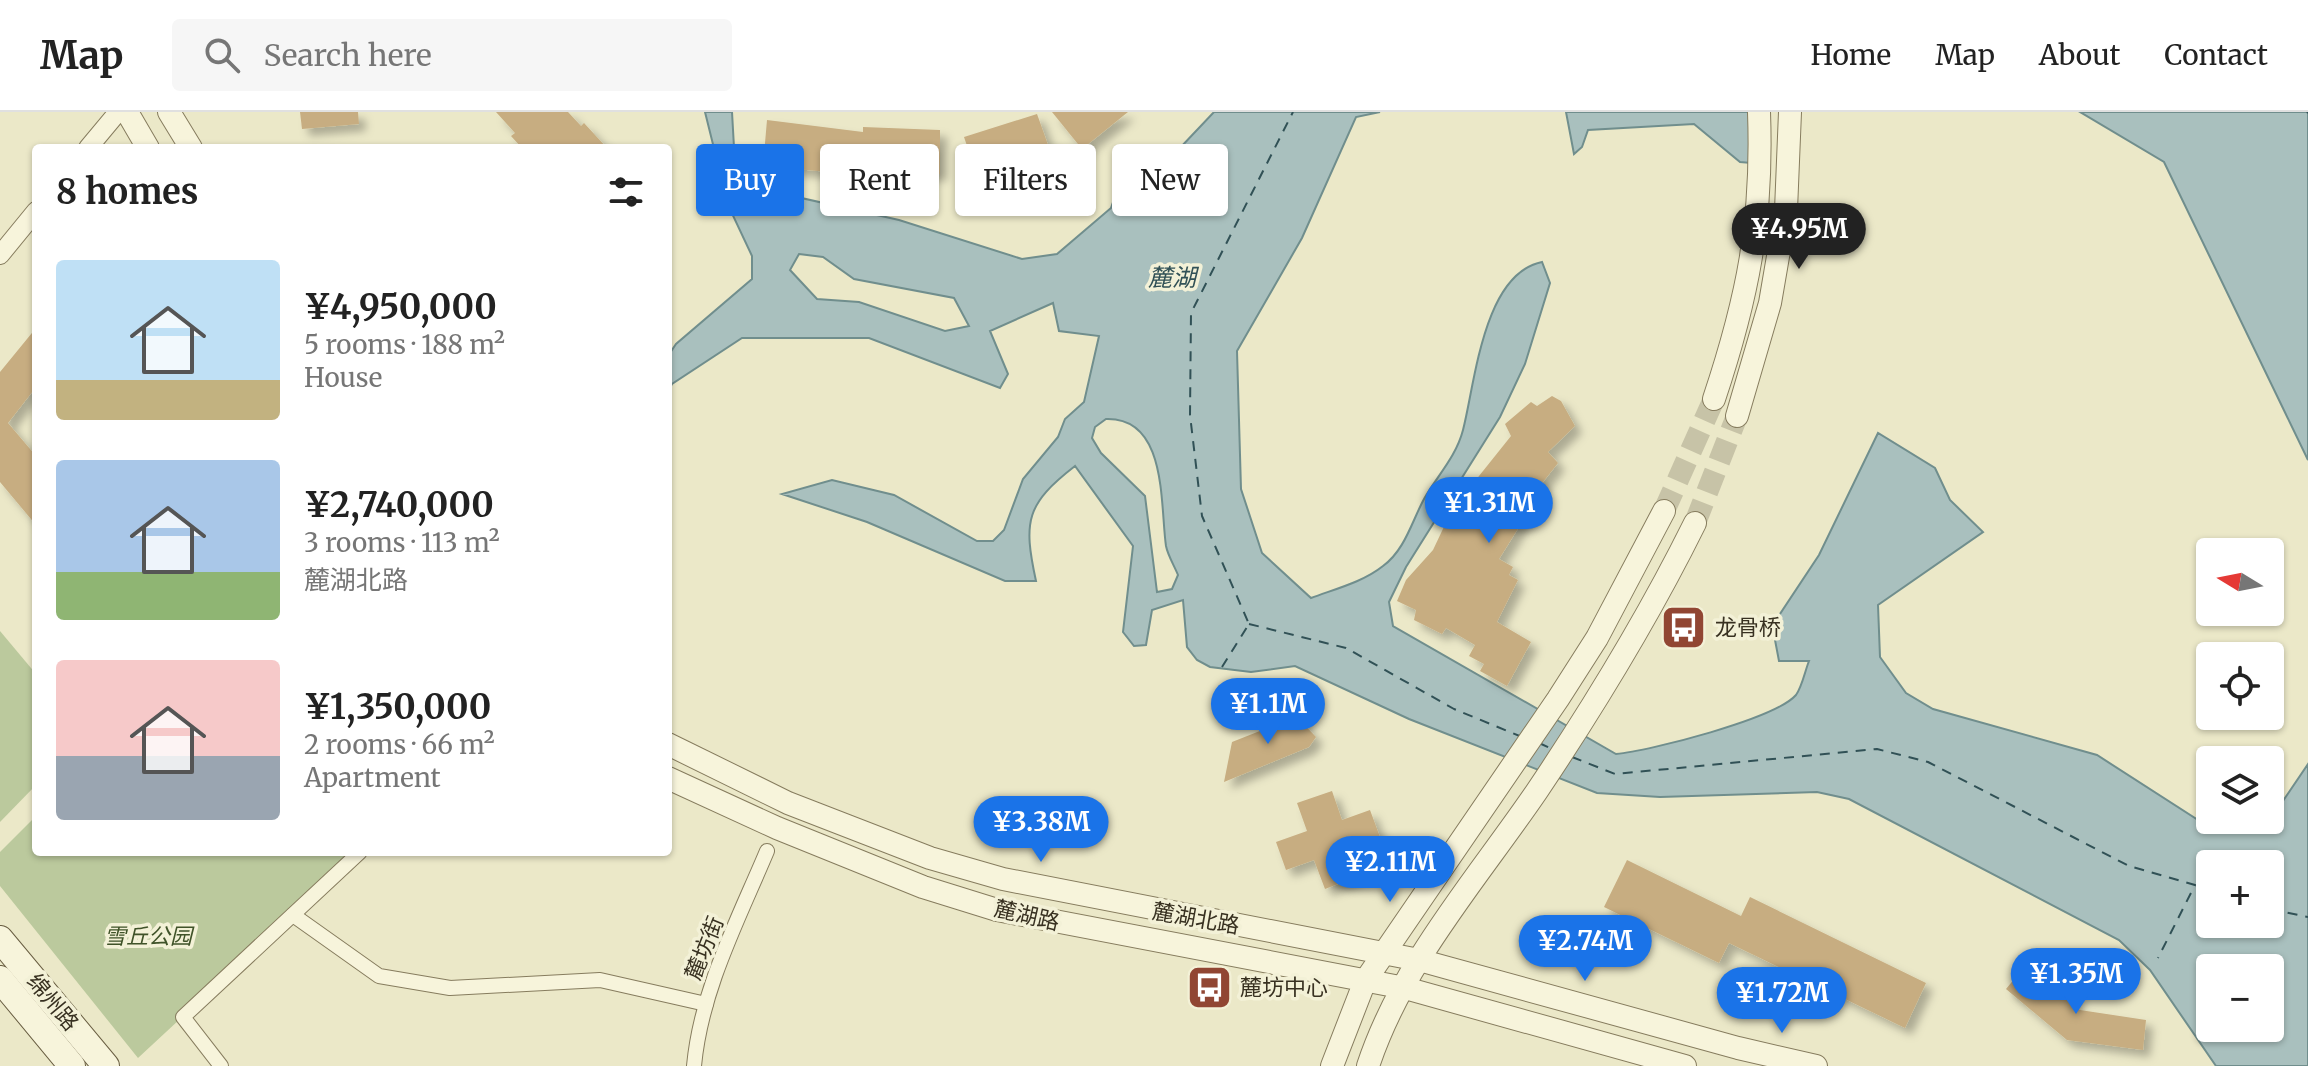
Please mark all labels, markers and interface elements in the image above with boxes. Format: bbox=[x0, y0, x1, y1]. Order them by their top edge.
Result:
search box bbox=[172, 19, 732, 91]
text: Map bbox=[40, 32, 124, 79]
icon: search bbox=[200, 33, 244, 77]
text: Search here bbox=[264, 36, 432, 74]
text: Home bbox=[1810, 37, 1891, 73]
text: Map bbox=[1935, 37, 1995, 73]
text: About bbox=[2039, 37, 2120, 73]
text: Contact bbox=[2164, 37, 2268, 73]
chip: Buy bbox=[696, 144, 804, 216]
chip: Rent bbox=[820, 144, 939, 216]
chip: Filters bbox=[955, 144, 1096, 216]
chip: New bbox=[1112, 144, 1228, 216]
icon: filters bbox=[604, 170, 648, 214]
text: 8 homes bbox=[56, 171, 198, 213]
pin: ¥4.95M bbox=[1734, 203, 1864, 271]
text: ¥4.95M bbox=[1750, 212, 1848, 245]
water label: 麓湖 bbox=[1148, 262, 1200, 293]
text: ¥4,950,000 bbox=[304, 286, 497, 328]
icon: home bbox=[120, 292, 216, 388]
text: 5 rooms · 188 m² bbox=[304, 328, 505, 361]
text: House bbox=[304, 361, 382, 394]
pin: ¥1.31M bbox=[1424, 477, 1554, 545]
text: ¥2,740,000 bbox=[304, 484, 494, 526]
text: ¥1.31M bbox=[1443, 486, 1535, 519]
icon: home bbox=[120, 492, 216, 588]
text: 3 rooms · 113 m² bbox=[304, 526, 500, 559]
north arrow bbox=[2196, 538, 2284, 626]
map controls bbox=[2196, 538, 2284, 1042]
text: 麓湖北路 bbox=[304, 563, 408, 596]
bus stop icon: 龙骨桥 bbox=[1660, 603, 1708, 651]
place label: 龙骨桥 bbox=[1715, 613, 1781, 641]
button: locate bbox=[2196, 642, 2284, 730]
pin: ¥1.1M bbox=[1212, 678, 1324, 746]
text: ¥1,350,000 bbox=[304, 686, 491, 728]
text: ¥1.1M bbox=[1229, 687, 1307, 720]
icon: home bbox=[120, 692, 216, 788]
text: 2 rooms · 66 m² bbox=[304, 728, 495, 761]
button: layers bbox=[2196, 746, 2284, 834]
text: Apartment bbox=[304, 761, 441, 794]
pin: ¥3.38M bbox=[976, 796, 1106, 864]
text: ¥3.38M bbox=[992, 805, 1090, 838]
pin: ¥2.11M bbox=[1325, 836, 1455, 904]
text: ¥2.11M bbox=[1344, 845, 1436, 878]
button: + bbox=[2196, 850, 2284, 938]
street label: 麓湖路 bbox=[992, 894, 1062, 936]
street label: 麓湖北路 bbox=[1150, 897, 1242, 939]
street label: 麓坊街 bbox=[679, 912, 729, 984]
pin: ¥2.74M bbox=[1520, 915, 1650, 983]
park label: 雪丘公园 bbox=[104, 922, 195, 950]
text: ¥2.74M bbox=[1537, 924, 1633, 957]
pin: ¥1.35M bbox=[2011, 948, 2141, 1016]
button: − bbox=[2196, 954, 2284, 1042]
text: ¥1.35M bbox=[2029, 957, 2123, 990]
bus stop icon: 麓坊中心 bbox=[1185, 963, 1233, 1011]
pin: ¥1.72M bbox=[1717, 967, 1847, 1035]
street label: 绵州路 bbox=[21, 968, 85, 1036]
place label: 麓坊中心 bbox=[1240, 973, 1328, 1001]
text: ¥1.72M bbox=[1735, 976, 1829, 1009]

